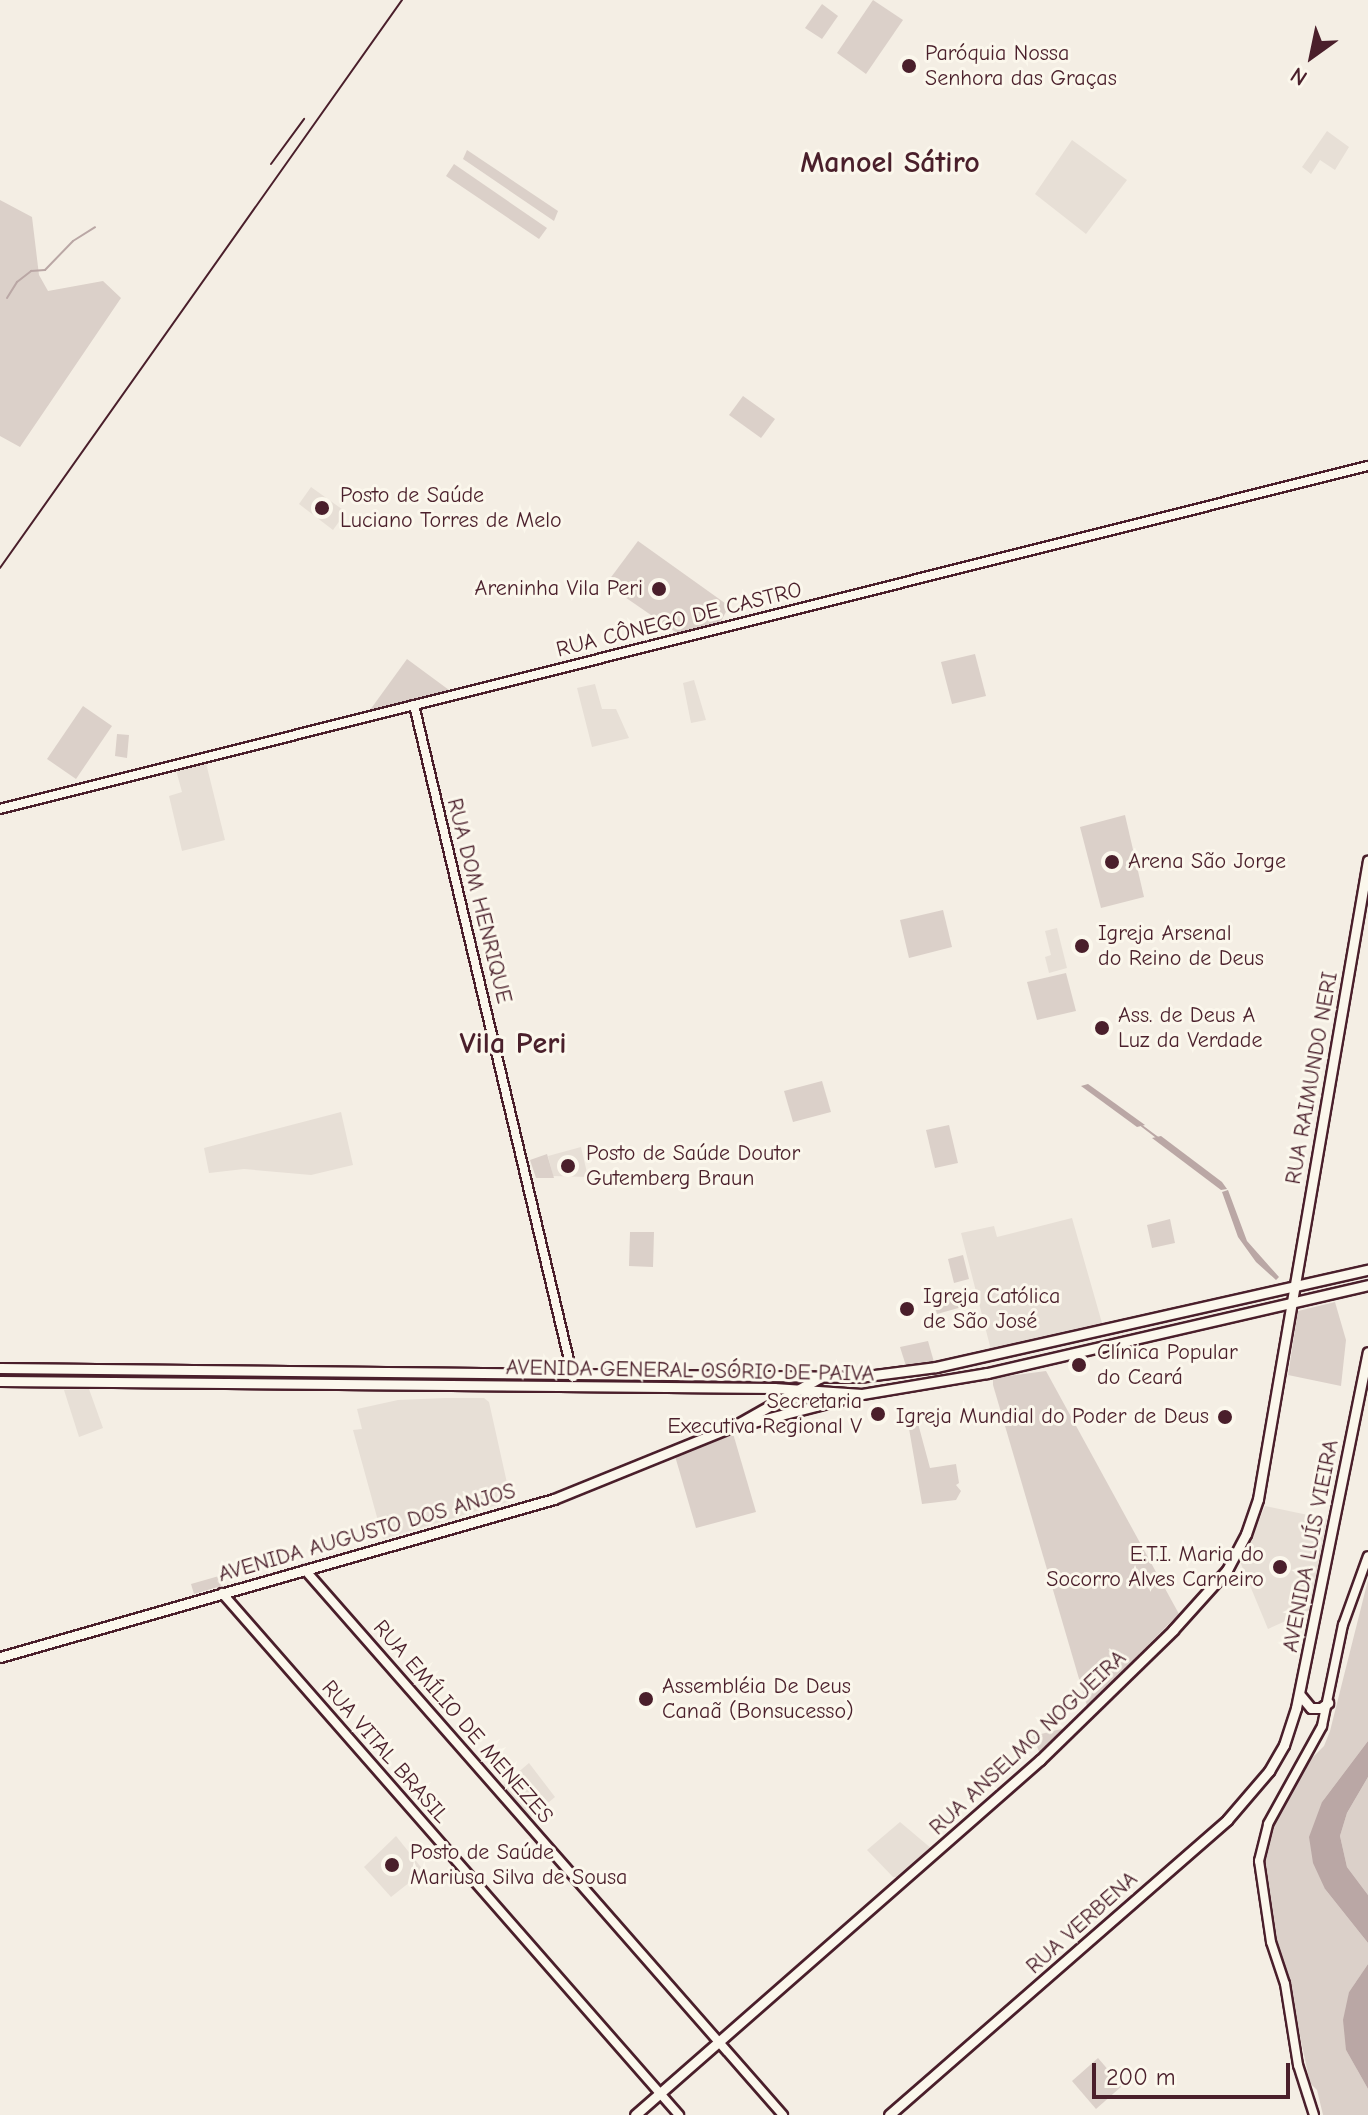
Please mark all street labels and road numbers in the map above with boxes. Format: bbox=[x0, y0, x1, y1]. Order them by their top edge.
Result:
street label: RUA CÔNEGO DE CASTRO bbox=[553, 577, 805, 663]
street label: RUA DOM HENRIQUE bbox=[441, 796, 517, 1006]
street label: RUA RAIMUNDO NERI bbox=[1280, 970, 1344, 1186]
street label: AVENIDA GENERAL OSÓRIO DE PAIVA bbox=[506, 1355, 874, 1387]
street label: AVENIDA LUÍS VIEIRA bbox=[1277, 1438, 1345, 1654]
street label: AVENIDA AUGUSTO DOS ANJOS bbox=[215, 1478, 519, 1588]
street label: RUA EMÍLIO DE MENEZES bbox=[367, 1615, 559, 1829]
street label: RUA ANSELMO NOGUEIRA bbox=[924, 1645, 1132, 1841]
street label: RUA VITAL BRASIL bbox=[316, 1675, 454, 1829]
street label: RUA VERBENA bbox=[1021, 1866, 1143, 1980]

